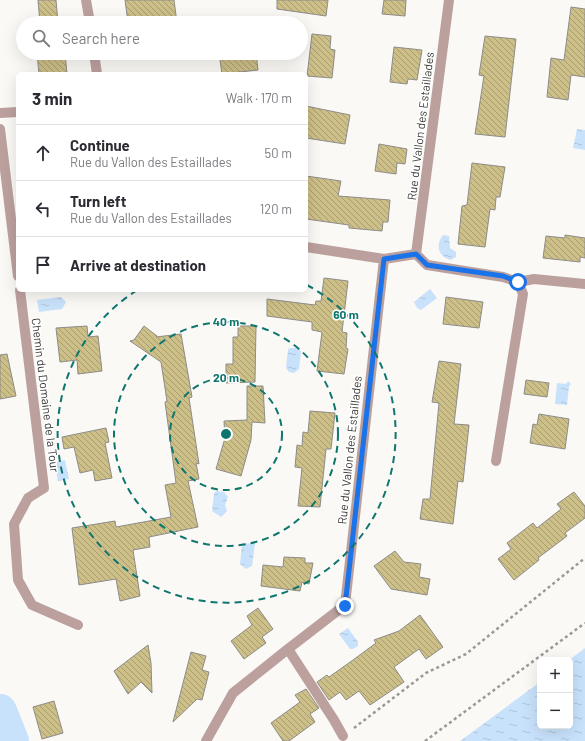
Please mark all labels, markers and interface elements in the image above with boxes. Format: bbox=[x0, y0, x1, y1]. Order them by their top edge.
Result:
search box bbox=[16, 16, 308, 60]
icon: search bbox=[30, 27, 52, 49]
text: Search here bbox=[62, 29, 140, 47]
street label: Rue du Vallon des Estaillades bbox=[404, 51, 436, 201]
text: 3 min bbox=[32, 88, 72, 108]
text: Walk · 170 m bbox=[226, 90, 292, 106]
text: Continue bbox=[70, 136, 130, 154]
icon: ahead bbox=[32, 142, 54, 164]
text: 50 m bbox=[265, 145, 292, 161]
text: Rue du Vallon des Estaillades bbox=[70, 154, 232, 170]
text: Turn left bbox=[70, 192, 126, 210]
icon: left bbox=[32, 198, 54, 220]
text: 120 m bbox=[260, 201, 292, 217]
text: Rue du Vallon des Estaillades bbox=[70, 210, 232, 226]
icon: arrive bbox=[32, 254, 54, 276]
text: Arrive at destination bbox=[70, 256, 206, 274]
route start bbox=[509, 273, 527, 291]
text: 60 m bbox=[333, 307, 359, 321]
text: 40 m bbox=[213, 314, 239, 328]
street label: Chemin du Domaine de la Tour bbox=[30, 317, 63, 474]
text: 20 m bbox=[213, 370, 239, 384]
street label: Rue du Vallon des Estaillades bbox=[334, 375, 364, 525]
centre of rings bbox=[219, 427, 233, 441]
route end bbox=[336, 597, 354, 615]
map controls bbox=[537, 657, 573, 729]
button: + bbox=[537, 657, 573, 693]
button: − bbox=[537, 693, 573, 729]

